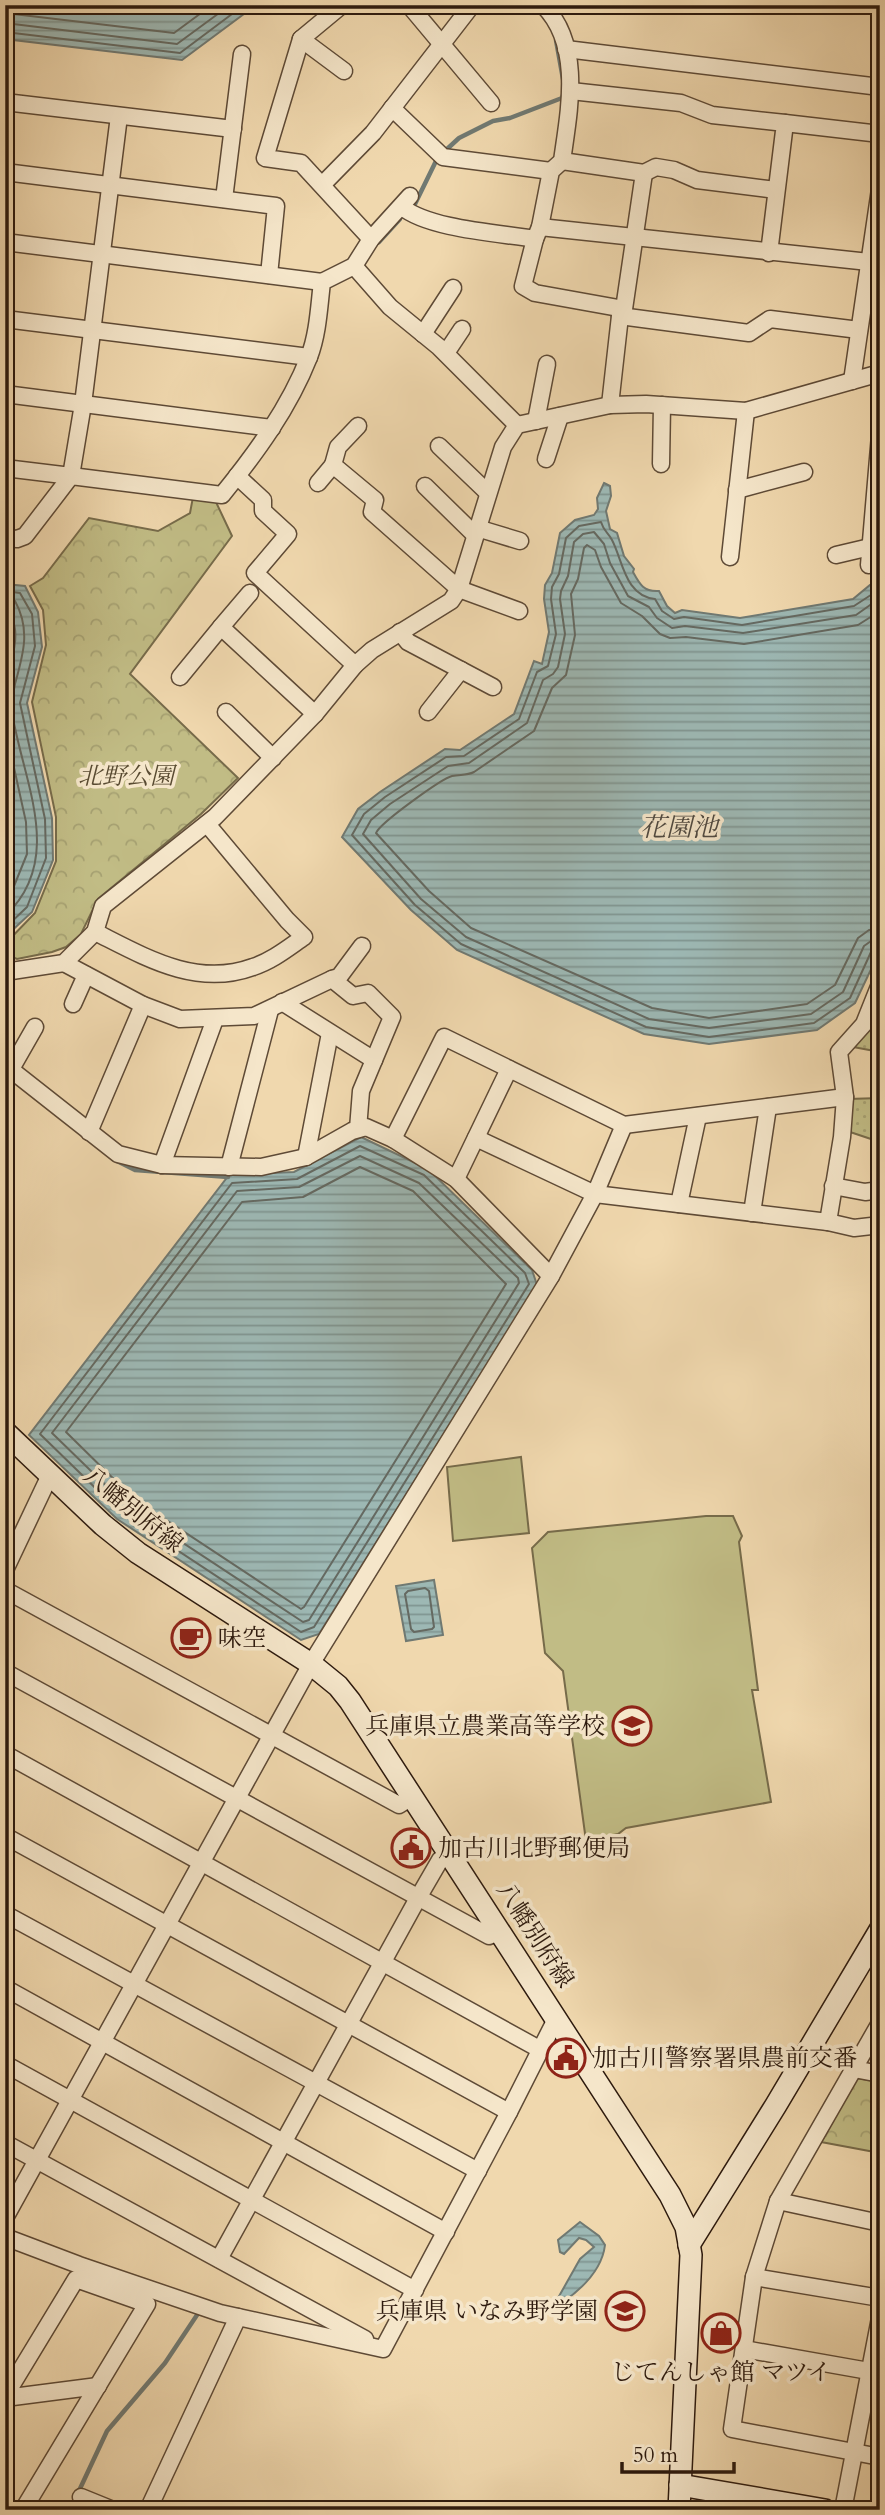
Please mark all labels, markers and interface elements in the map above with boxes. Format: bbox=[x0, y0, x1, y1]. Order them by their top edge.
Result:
park label: 北野公園 bbox=[78, 760, 178, 793]
water label: 花園池 bbox=[640, 810, 721, 845]
street label: 八幡別府線 bbox=[76, 1459, 190, 1561]
cafe icon: 味空 bbox=[170, 1617, 212, 1659]
place label: 味空 bbox=[218, 1622, 266, 1655]
school or university icon: 兵庫県立農業高等学校 bbox=[611, 1705, 653, 1747]
place label: 兵庫県立農業高等学校 bbox=[365, 1710, 605, 1743]
public building icon: 加古川北野郵便局 bbox=[390, 1827, 432, 1869]
place label: 加古川北野郵便局 bbox=[438, 1832, 630, 1865]
street label: 八幡別府線 bbox=[488, 1876, 582, 1994]
public building icon: 加古川警察署県農前交番 bbox=[545, 2037, 587, 2079]
place label: 加古川警察署県農前交番 bbox=[593, 2042, 857, 2075]
school or university icon: 兵庫県 いなみ野学園 bbox=[604, 2290, 646, 2332]
place label: 兵庫県 いなみ野学園 bbox=[376, 2295, 598, 2328]
shop icon: じてんしゃ館 マツイ bbox=[700, 2312, 742, 2354]
place label: じてんしゃ館 マツイ bbox=[611, 2356, 831, 2389]
scale bar bbox=[622, 2431, 734, 2475]
text: 50 m bbox=[633, 2441, 678, 2470]

